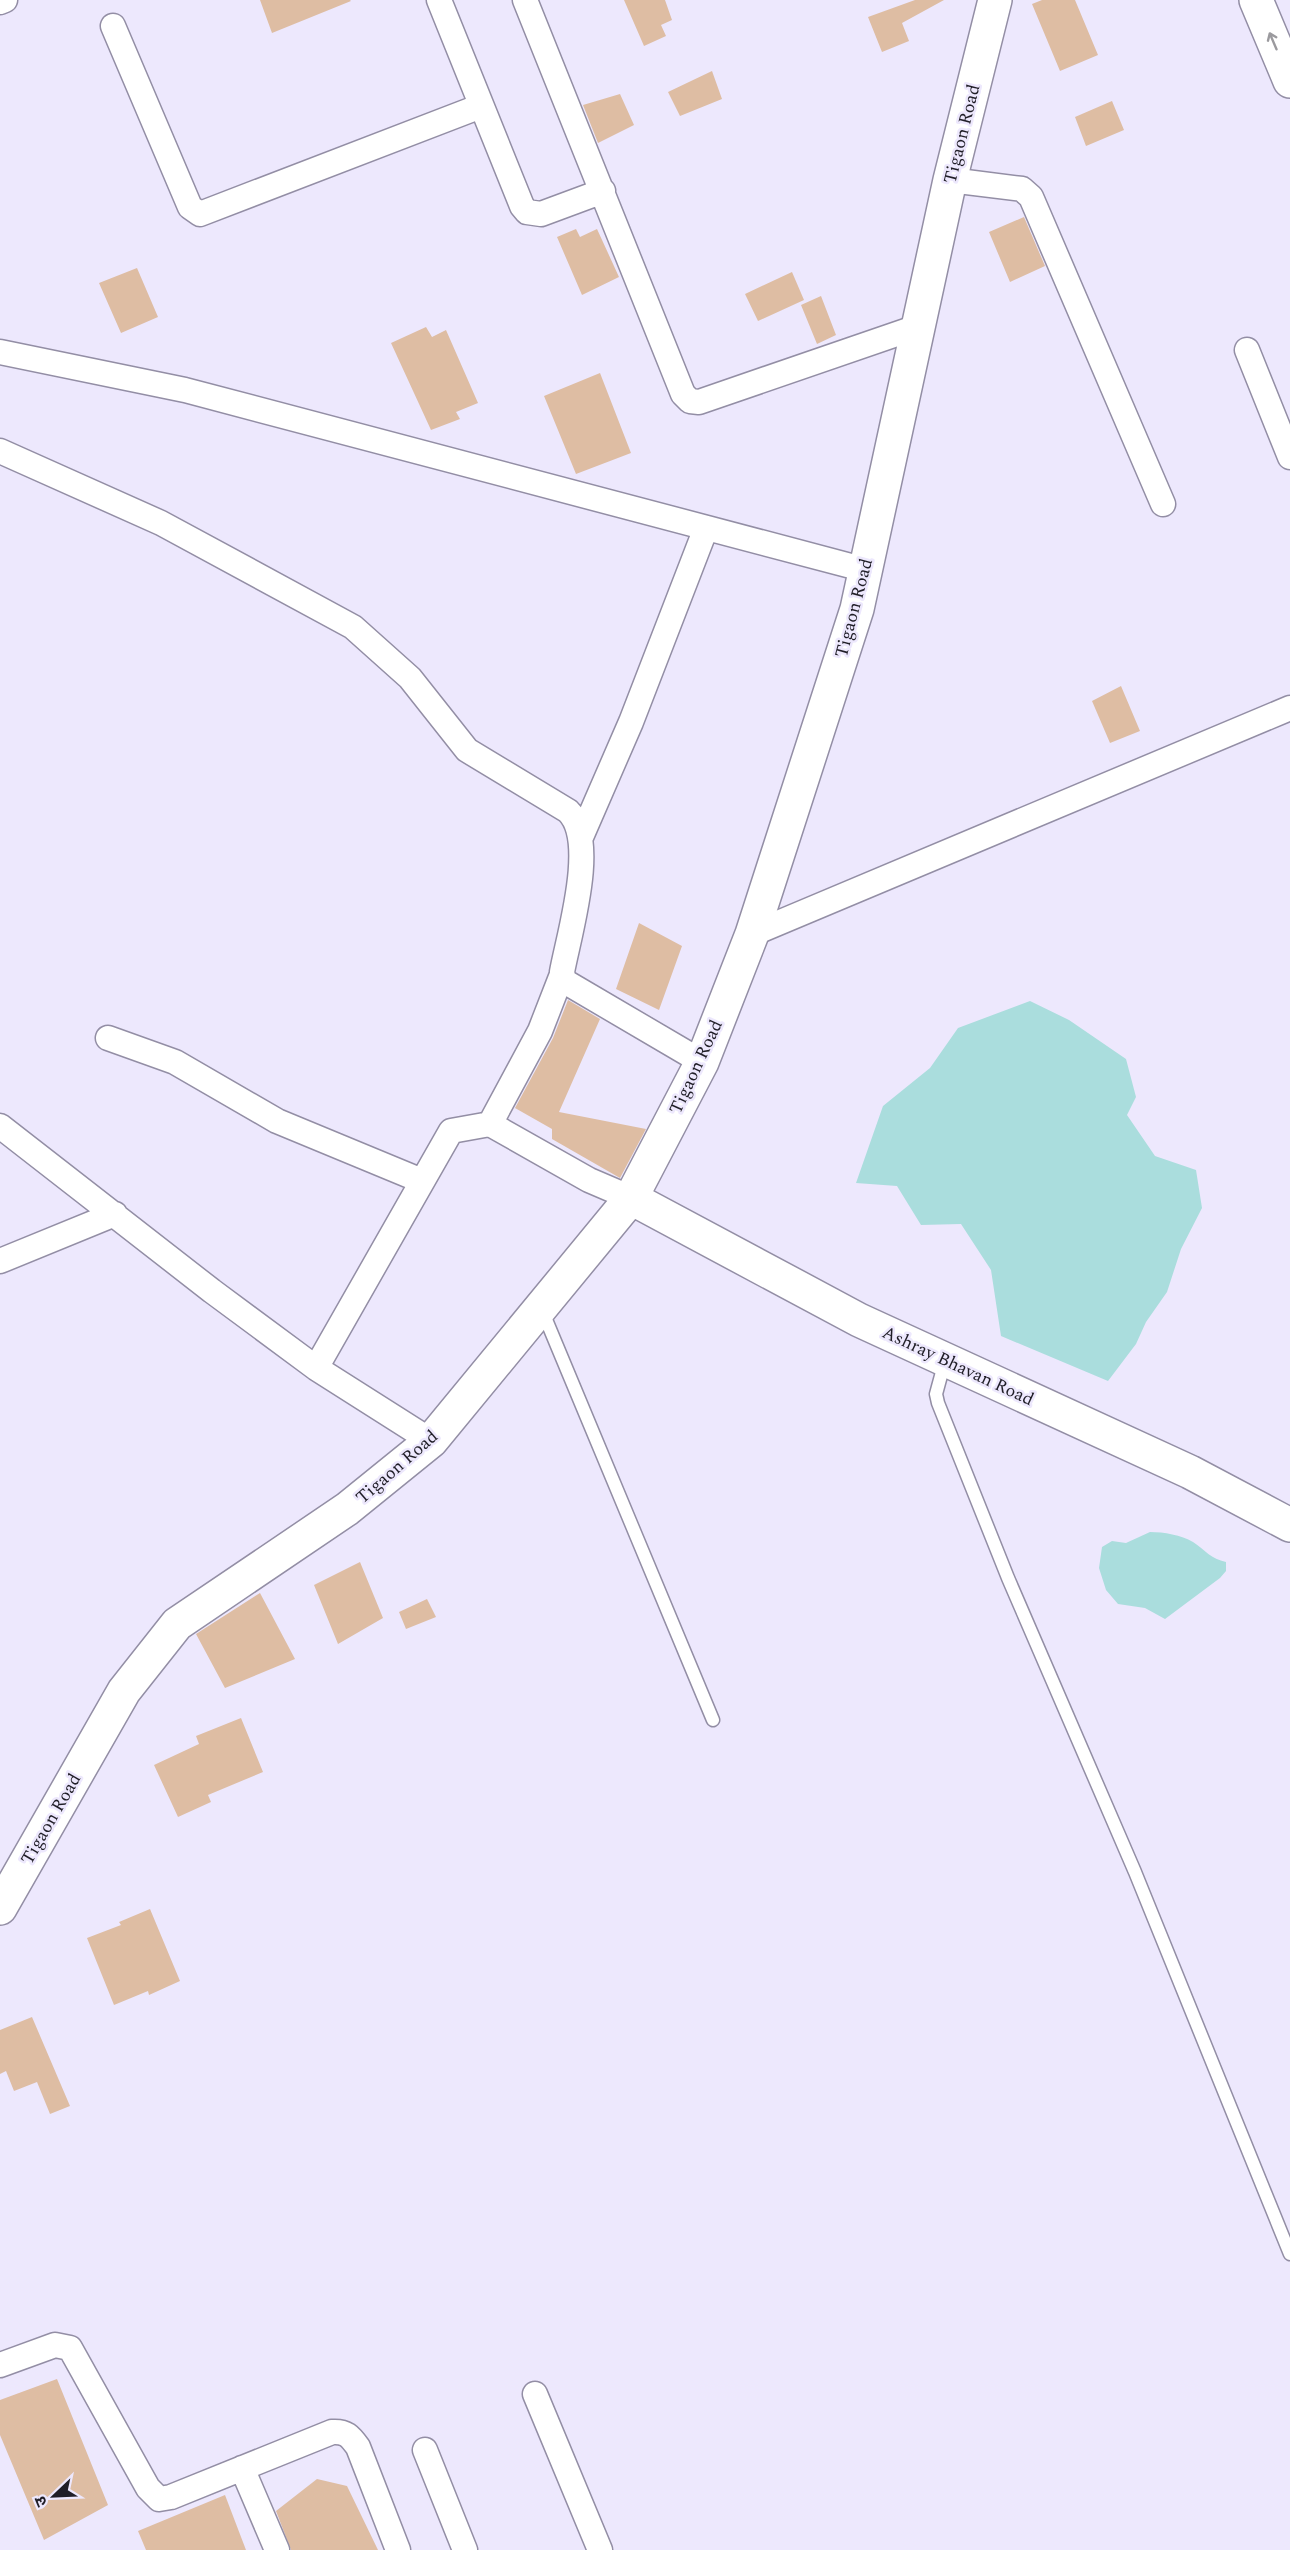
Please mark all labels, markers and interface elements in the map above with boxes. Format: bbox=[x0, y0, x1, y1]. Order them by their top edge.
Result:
one-way arrow bbox=[1267, 32, 1278, 50]
street label: Tigaon Road bbox=[937, 81, 987, 187]
street label: Tigaon Road bbox=[828, 555, 880, 661]
street label: Tigaon Road bbox=[662, 1015, 730, 1119]
street label: Ashray Bhavan Road bbox=[878, 1319, 1038, 1413]
street label: Tigaon Road bbox=[350, 1424, 444, 1510]
street label: Tigaon Road bbox=[14, 1768, 88, 1870]
north arrow bbox=[24, 2466, 84, 2526]
text: उ bbox=[28, 2492, 54, 2510]

